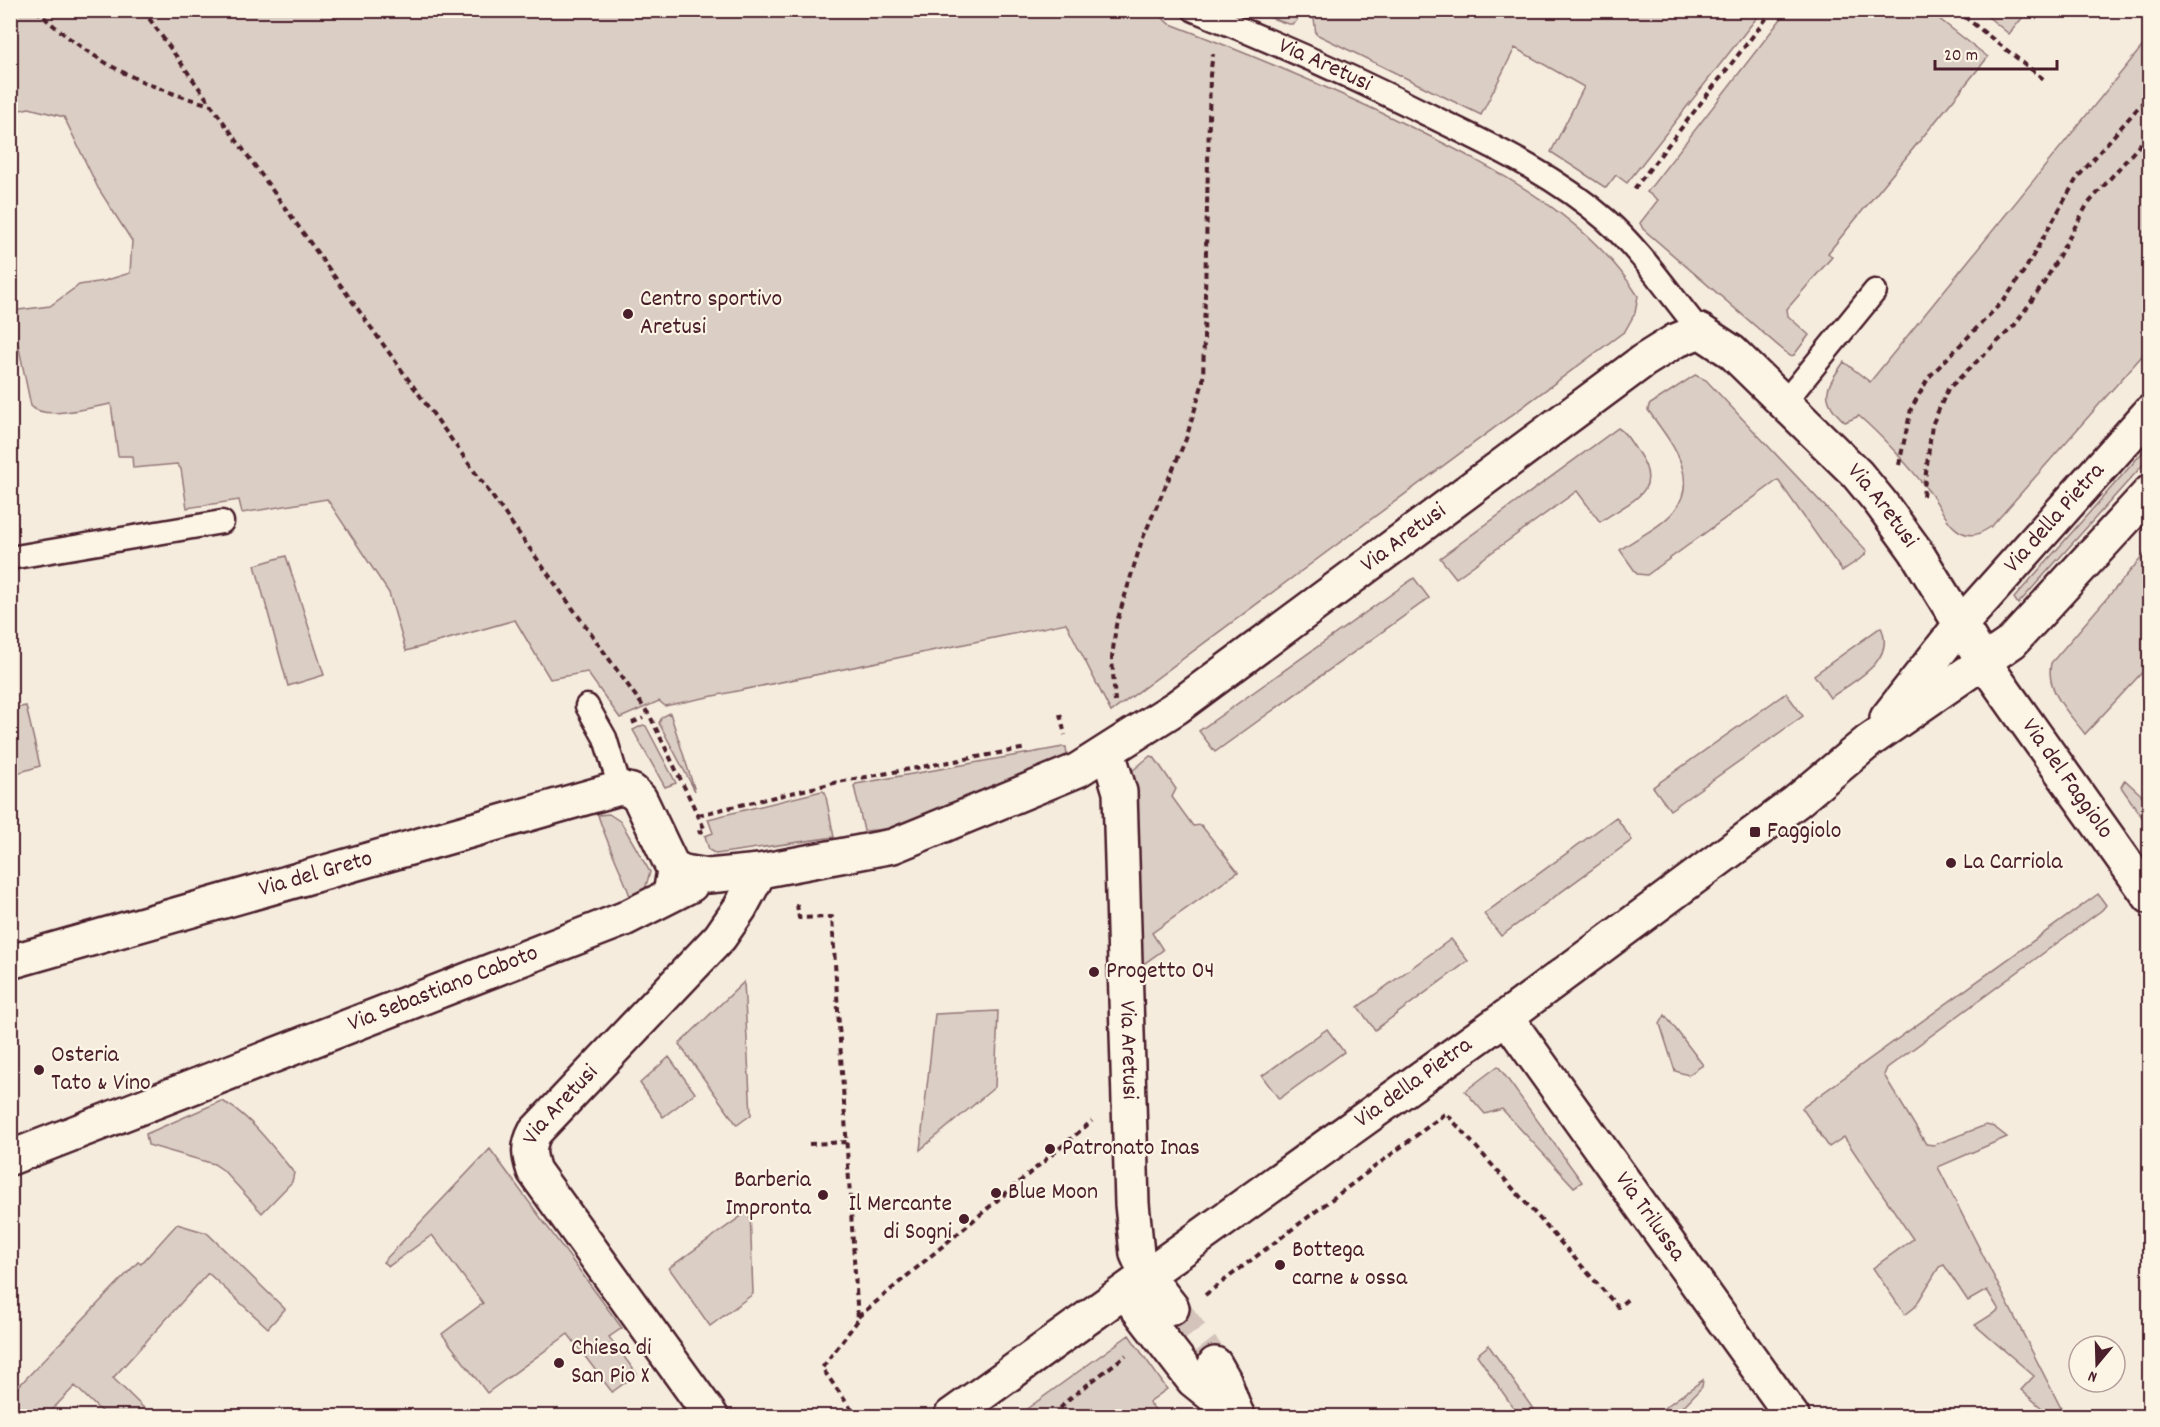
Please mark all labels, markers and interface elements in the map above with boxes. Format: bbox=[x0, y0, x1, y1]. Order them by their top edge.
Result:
street label: Via Aretusi bbox=[1273, 30, 1377, 102]
scale bar bbox=[1935, 33, 2056, 71]
text: 20 m bbox=[1944, 44, 1978, 69]
place label: Centro sportivo Aretusi bbox=[640, 283, 782, 345]
marker: Centro sportivo Aretusi bbox=[621, 307, 635, 321]
street label: Via della Pietra bbox=[1997, 455, 2114, 581]
street label: Via Aretusi bbox=[1839, 456, 1926, 556]
street label: Via Aretusi bbox=[1354, 495, 1454, 582]
street label: Via del Faggiolo bbox=[2012, 712, 2121, 846]
place label: Faggiolo bbox=[1767, 815, 1841, 849]
marker: Faggiolo bbox=[1748, 825, 1762, 839]
street label: Via del Greto bbox=[255, 842, 377, 907]
place label: La Carriola bbox=[1963, 846, 2063, 880]
marker: La Carriola bbox=[1944, 856, 1958, 870]
street label: Via Sebastiano Caboto bbox=[343, 937, 543, 1042]
place label: Progetto 04 bbox=[1106, 955, 1214, 989]
marker: Progetto 04 bbox=[1087, 965, 1101, 979]
street label: Via Aretusi bbox=[1109, 1000, 1146, 1100]
street label: Via della Pietra bbox=[1348, 1029, 1480, 1137]
place label: Osteria Tato & Vino bbox=[51, 1039, 151, 1101]
street label: Via Aretusi bbox=[514, 1057, 607, 1150]
marker: Osteria Tato & Vino bbox=[32, 1063, 46, 1077]
place label: Patronato Inas bbox=[1062, 1132, 1200, 1166]
marker: Patronato Inas bbox=[1043, 1142, 1057, 1156]
place label: Barberia Impronta bbox=[725, 1164, 812, 1226]
street label: Via Trilussa bbox=[1605, 1165, 1694, 1269]
place label: Blue Moon bbox=[1008, 1176, 1098, 1210]
marker: Blue Moon bbox=[989, 1186, 1003, 1200]
marker: Barberia Impronta bbox=[816, 1188, 830, 1202]
place label: Il Mercante di Sogni bbox=[848, 1188, 952, 1250]
marker: Il Mercante di Sogni bbox=[957, 1212, 971, 1226]
place label: Bottega carne & ossa bbox=[1292, 1234, 1408, 1296]
marker: Bottega carne & ossa bbox=[1273, 1258, 1287, 1272]
place label: Chiesa di San Pio X bbox=[571, 1332, 651, 1394]
north arrow bbox=[2067, 1334, 2127, 1394]
marker: Chiesa di San Pio X bbox=[552, 1356, 566, 1370]
text: N bbox=[2085, 1364, 2100, 1388]

